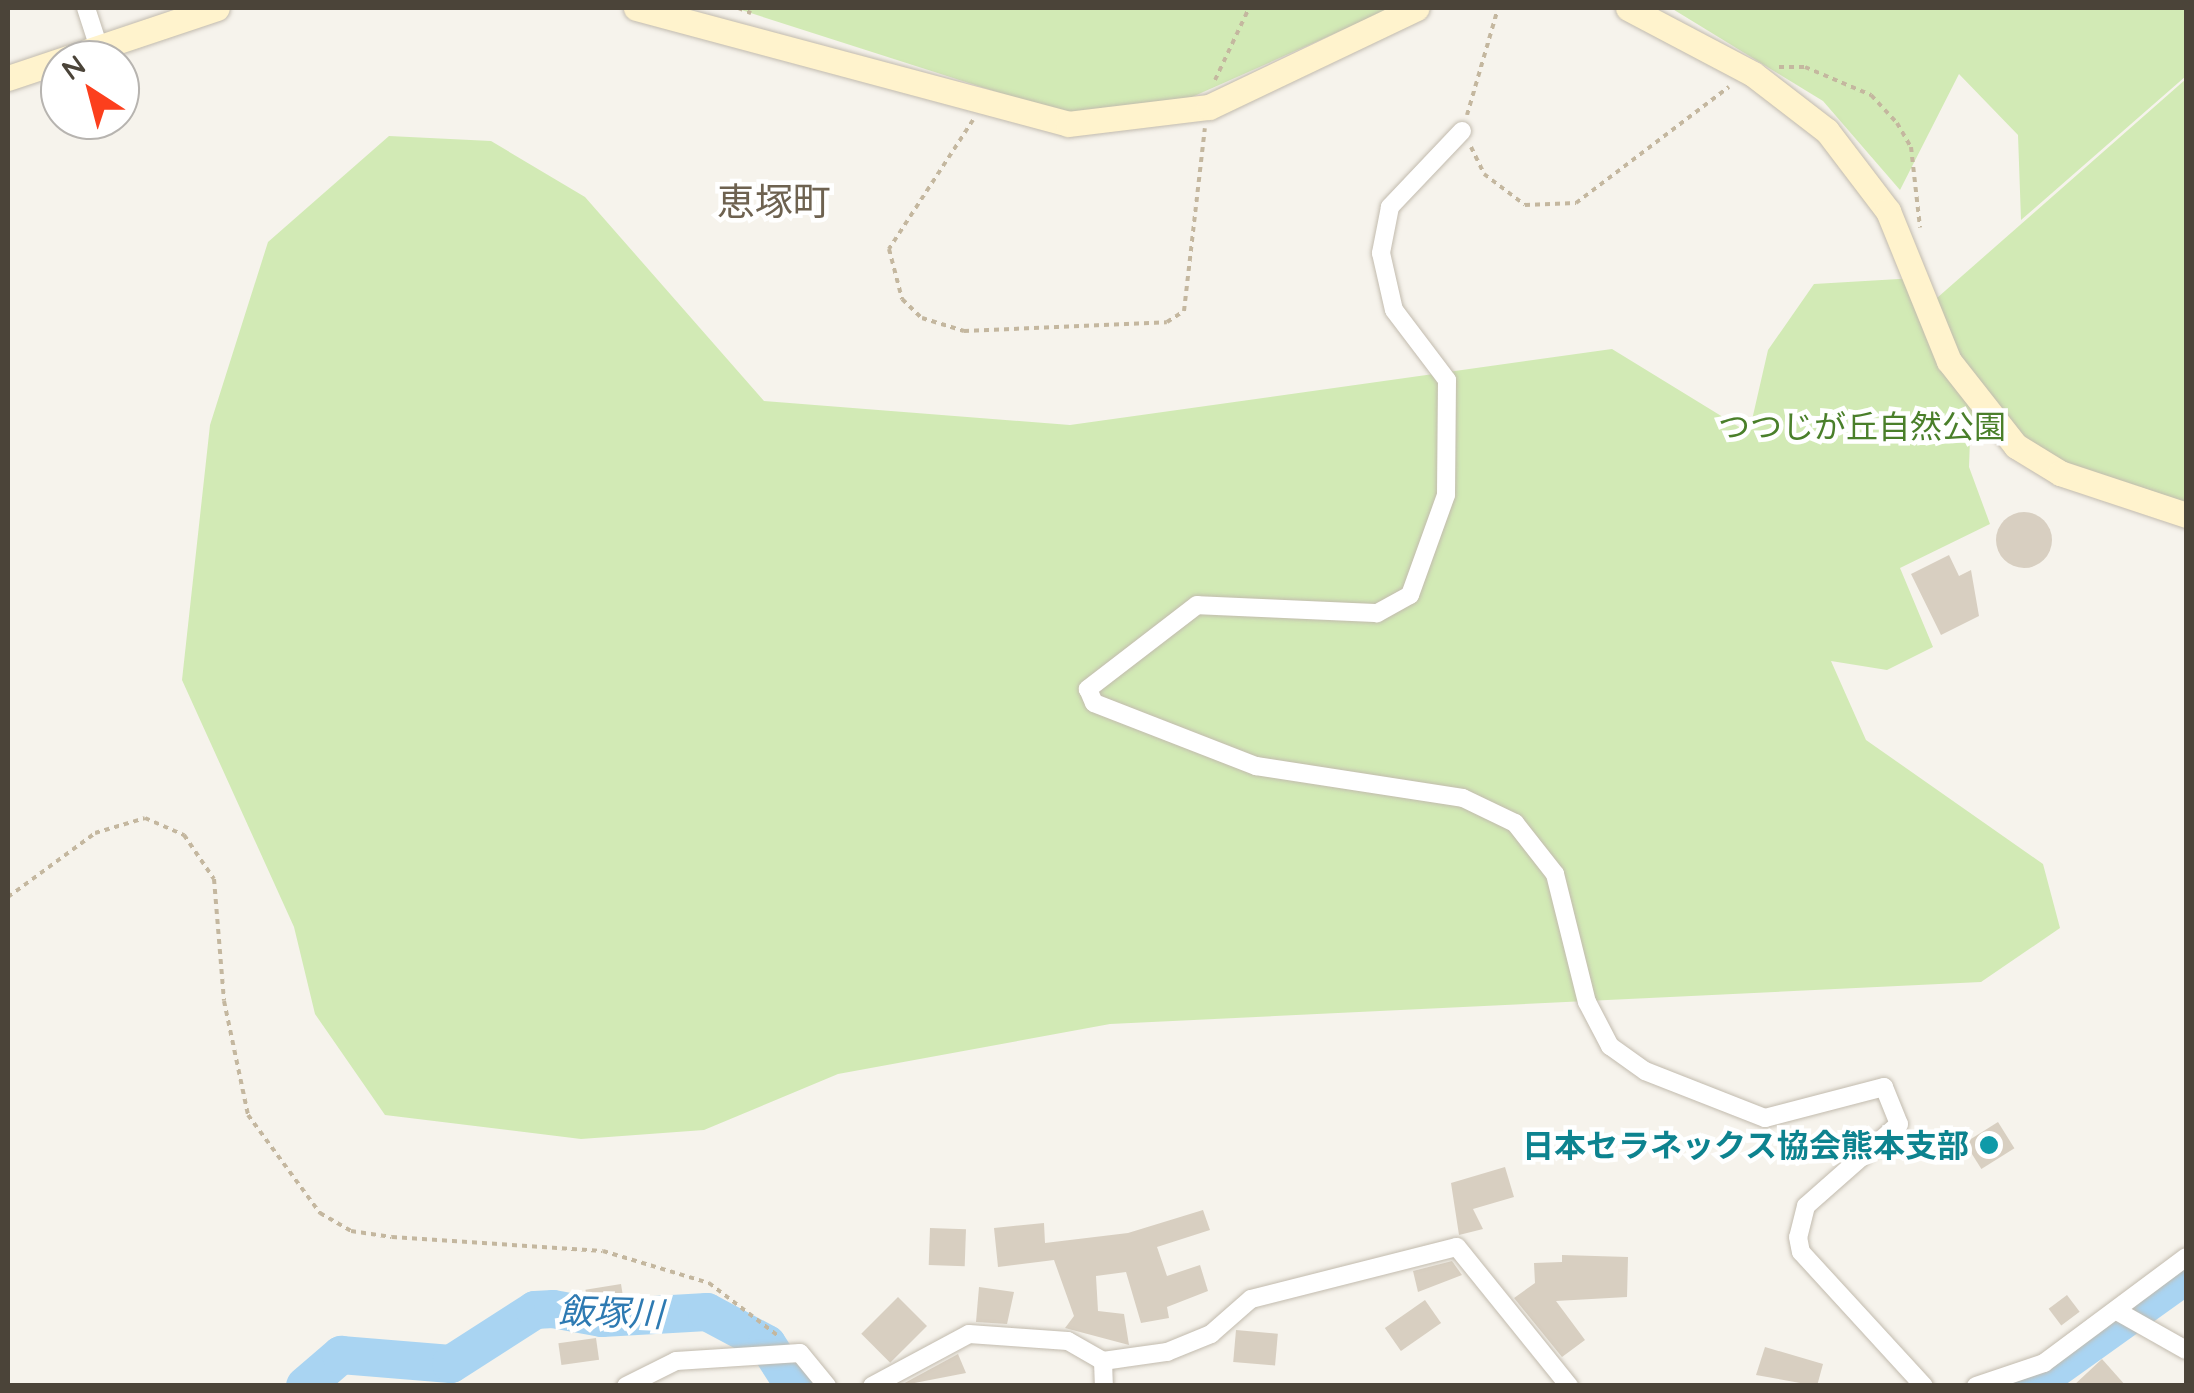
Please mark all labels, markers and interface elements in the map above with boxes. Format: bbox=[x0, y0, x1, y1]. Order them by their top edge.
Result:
north arrow bbox=[40, 40, 140, 140]
text: N bbox=[55, 47, 92, 87]
district label: 恵塚町 bbox=[717, 179, 831, 225]
park label: つつじが丘自然公園 bbox=[1718, 407, 2006, 445]
place label: 日本セラネックス協会熊本支部 bbox=[1521, 1126, 1969, 1164]
marker: 日本セラネックス協会熊本支部 bbox=[1978, 1134, 2000, 1156]
water label: 飯塚川 bbox=[558, 1289, 664, 1335]

